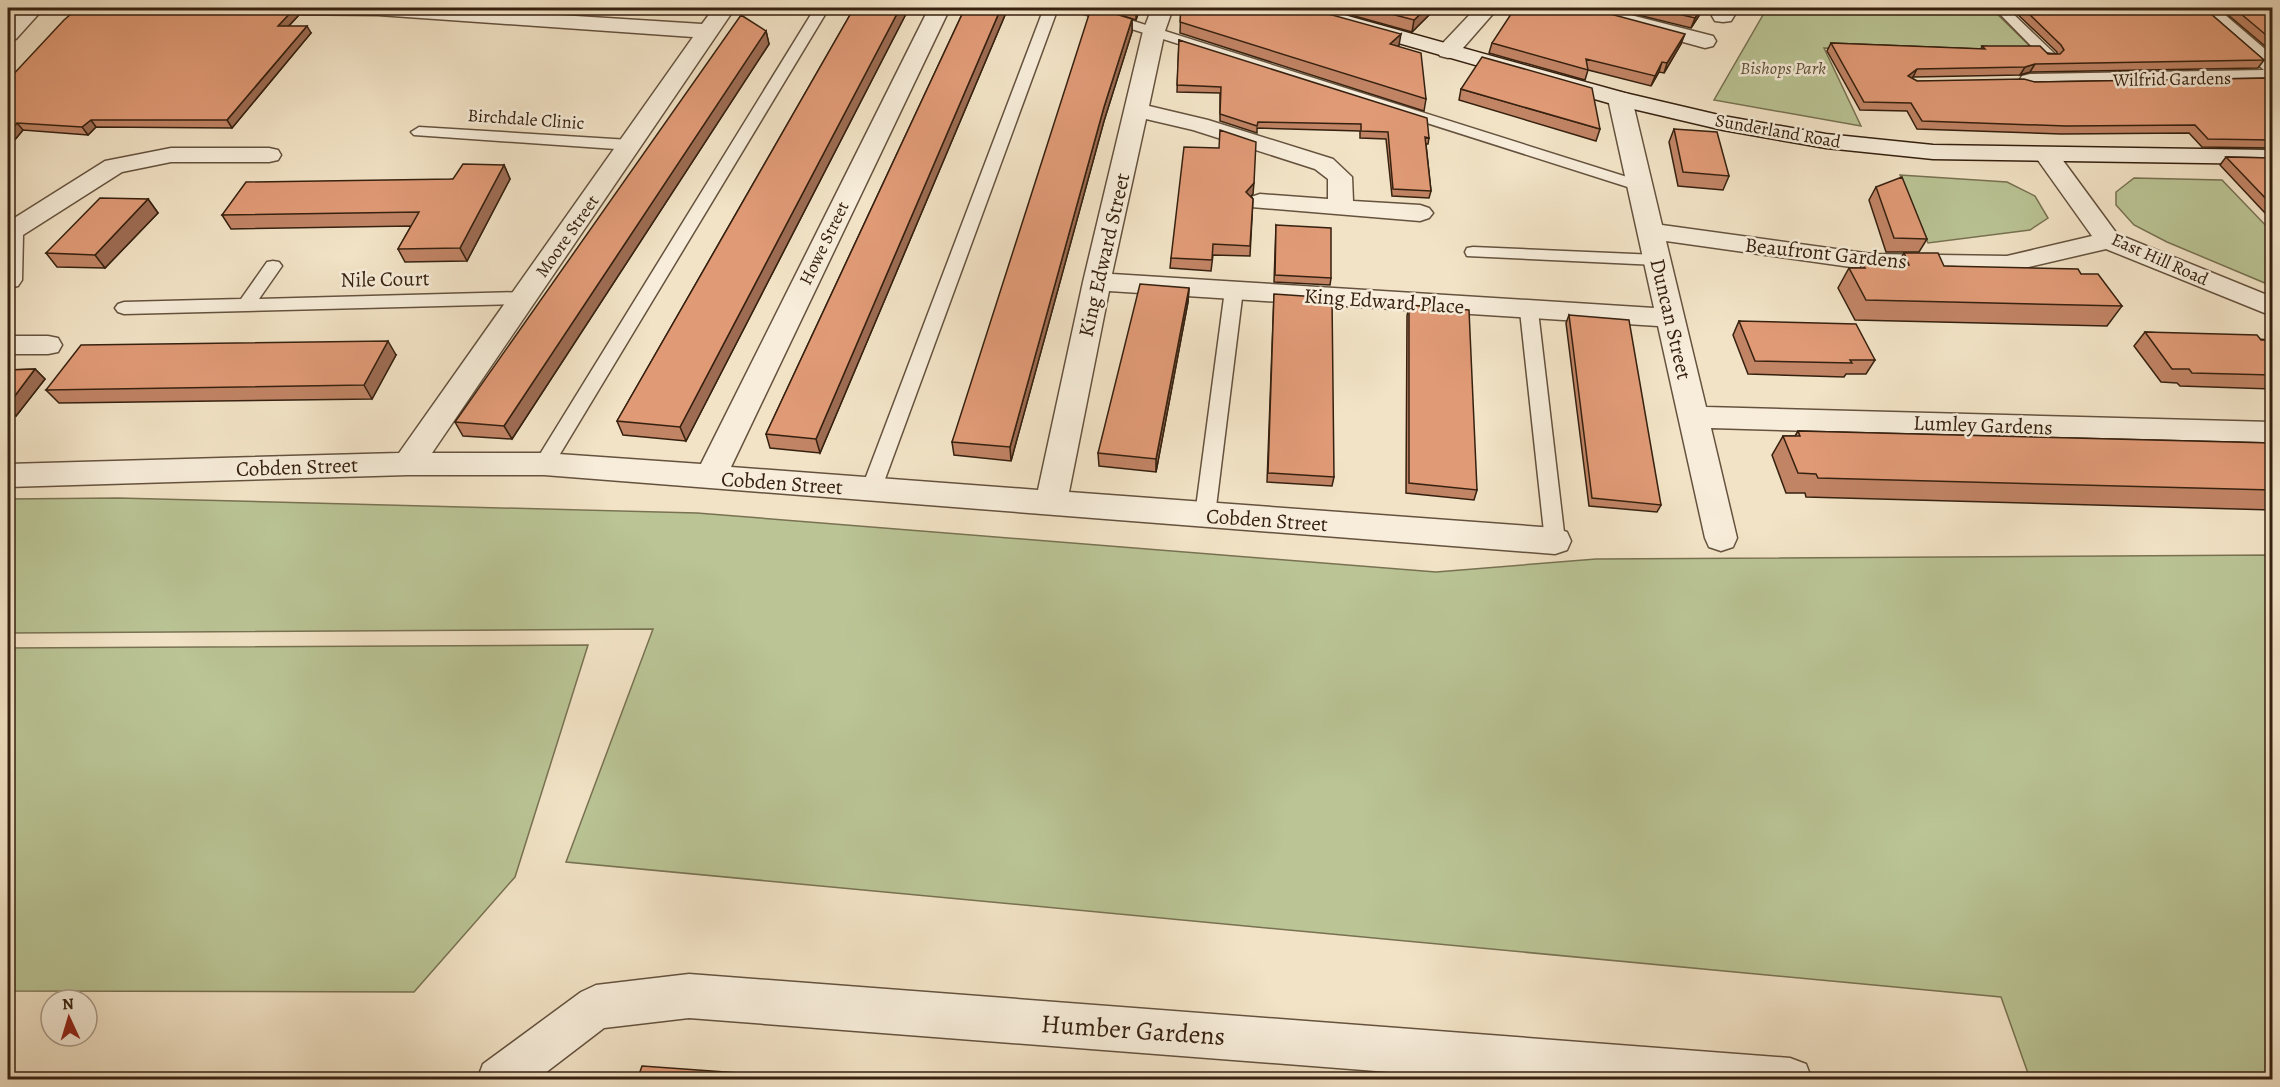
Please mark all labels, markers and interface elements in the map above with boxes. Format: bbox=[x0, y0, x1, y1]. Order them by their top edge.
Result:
park label: Bishops Park bbox=[1740, 56, 1826, 80]
street label: Wilfrid Gardens bbox=[2112, 66, 2231, 92]
street label: Birchdale Clinic bbox=[467, 103, 585, 135]
street label: Sunderland Road bbox=[1713, 108, 1843, 154]
street label: King Edward Street bbox=[1072, 170, 1137, 340]
street label: Moore Street bbox=[530, 190, 604, 282]
street label: Howe Street bbox=[793, 197, 855, 289]
street label: East Hill Road bbox=[2108, 227, 2213, 291]
street label: Beaufront Gardens bbox=[1744, 231, 1908, 275]
street label: Duncan Street bbox=[1643, 256, 1699, 382]
street label: Nile Court bbox=[340, 264, 430, 294]
street label: King Edward Place bbox=[1303, 281, 1465, 321]
street label: Lumley Gardens bbox=[1913, 409, 2053, 441]
street label: Cobden Street bbox=[236, 451, 358, 483]
street label: Cobden Street bbox=[720, 465, 844, 501]
street label: Cobden Street bbox=[1205, 502, 1329, 538]
north arrow bbox=[39, 988, 99, 1048]
text: N bbox=[61, 993, 75, 1015]
street label: Humber Gardens bbox=[1040, 1006, 1226, 1054]

